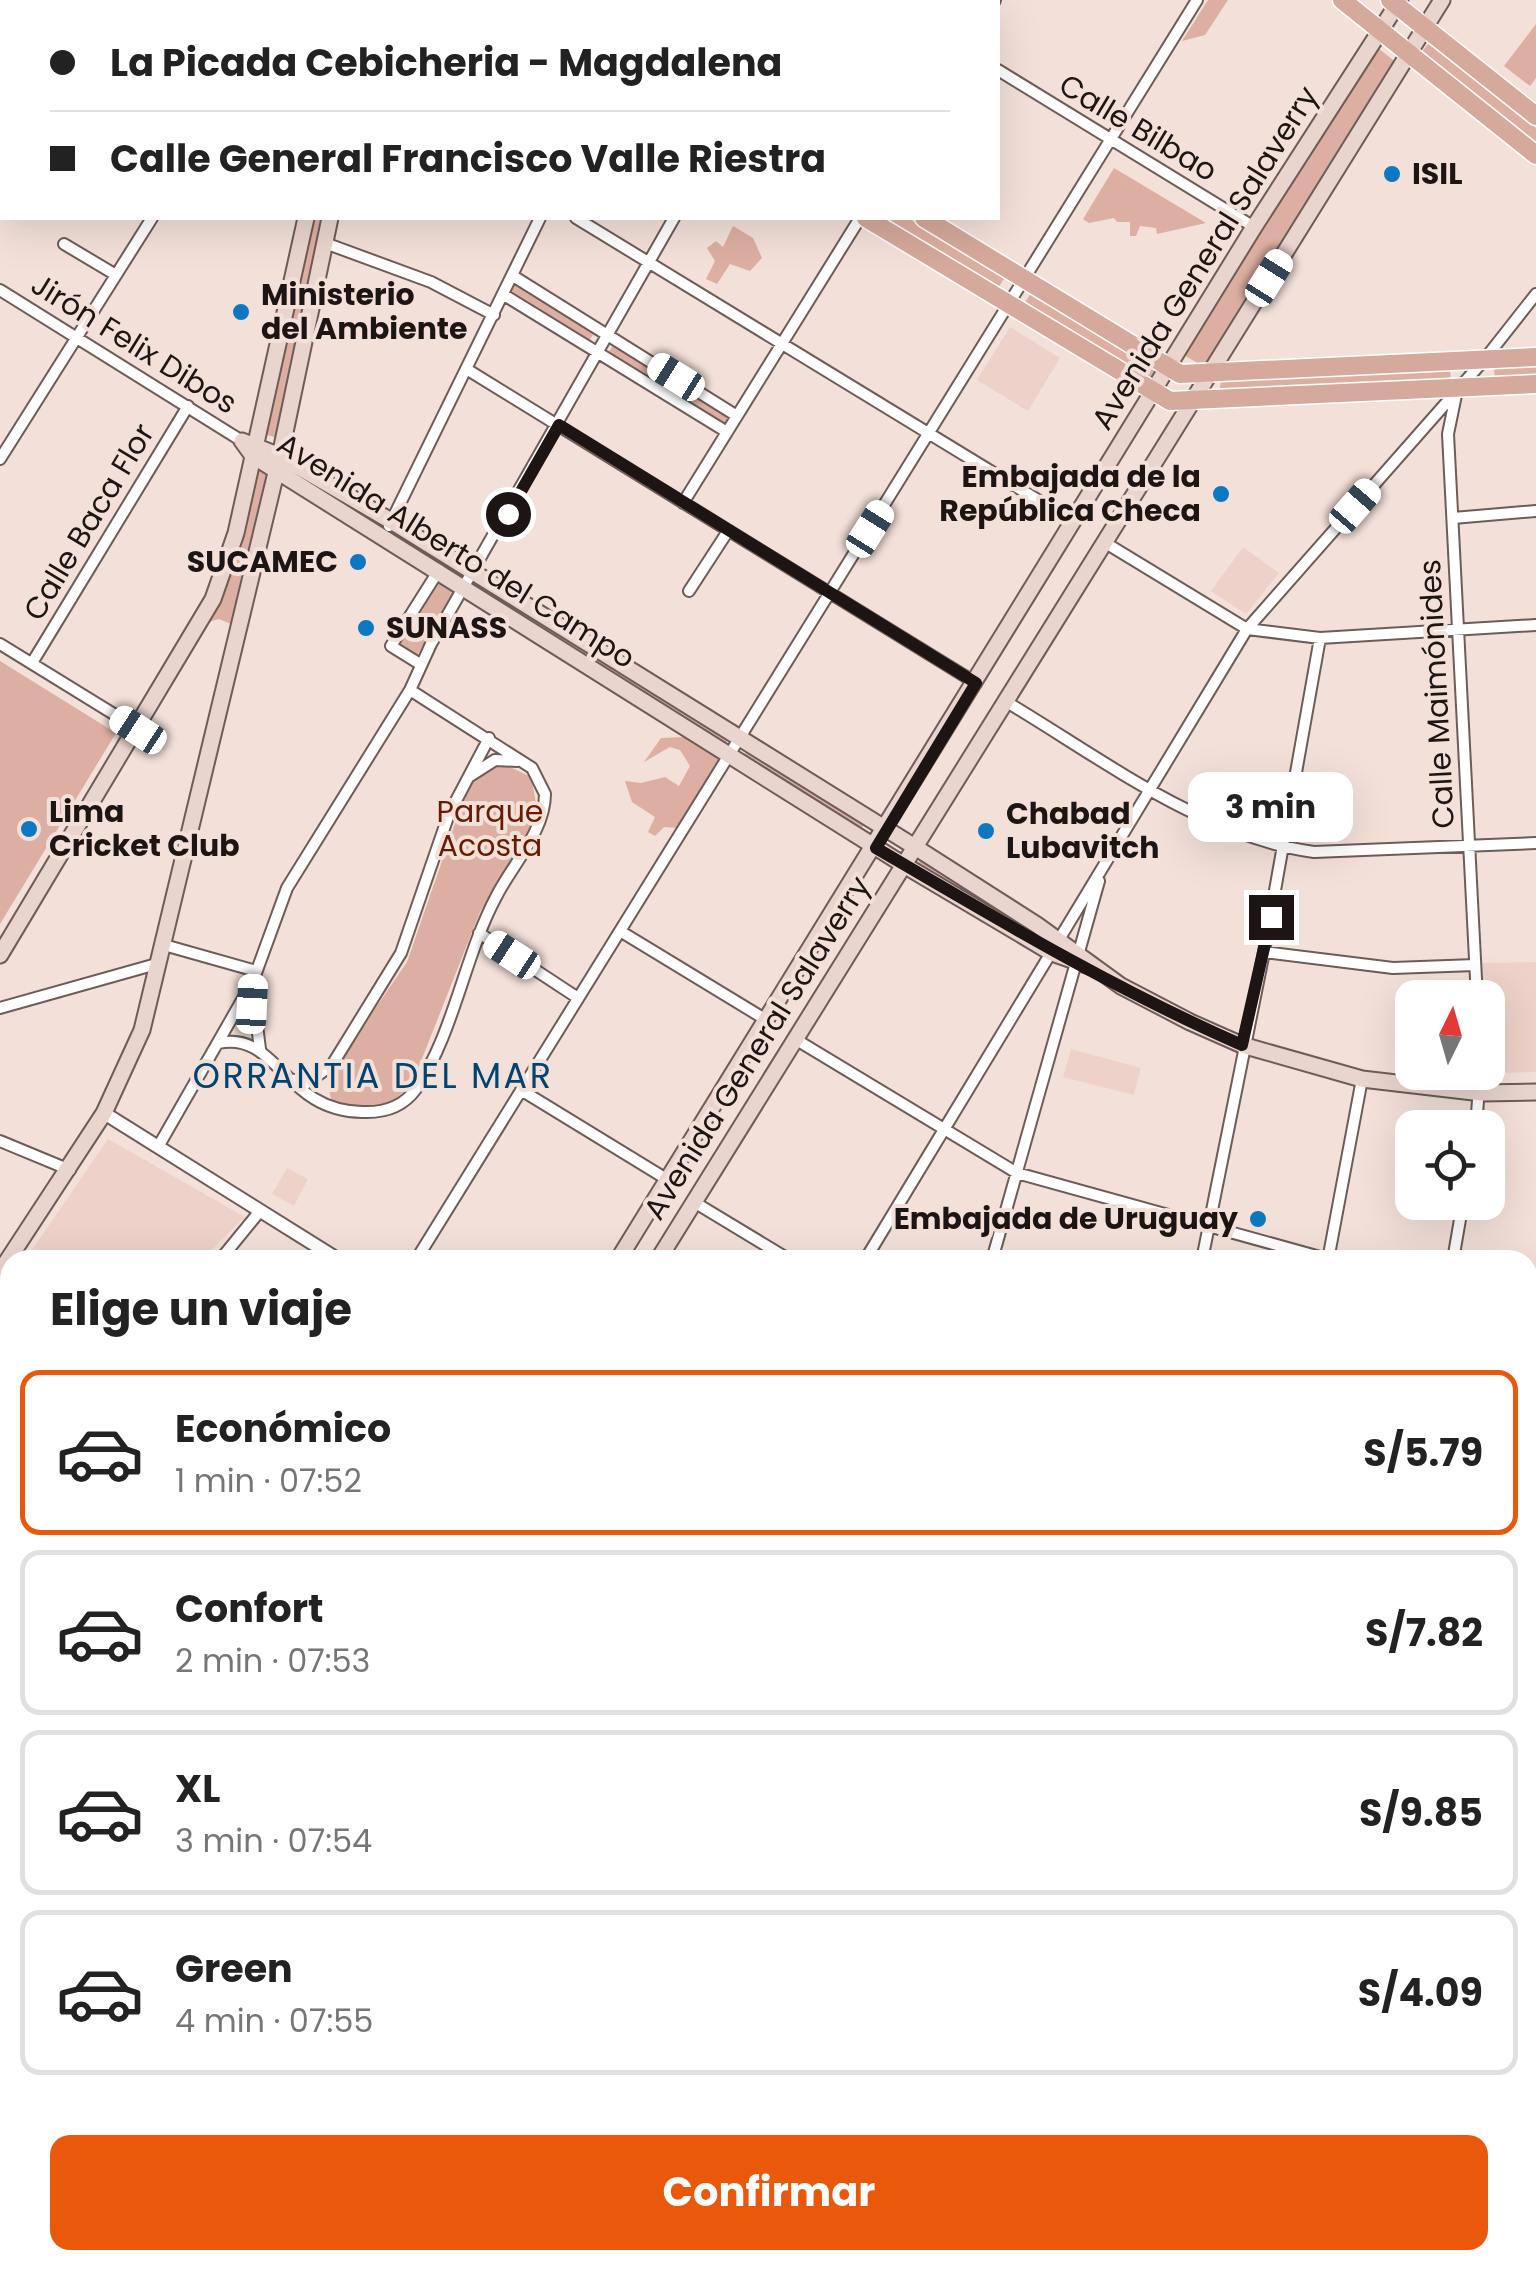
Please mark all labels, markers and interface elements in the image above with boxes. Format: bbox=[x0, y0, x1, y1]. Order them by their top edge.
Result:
text: La Picada Cebicheria - Magdalena bbox=[110, 36, 782, 89]
street label: Calle Bilbao bbox=[1051, 63, 1226, 192]
street label: Avenida General Salaverry bbox=[1081, 78, 1328, 438]
text: Calle General Francisco Valle Riestra bbox=[110, 132, 826, 185]
place label: ISIL bbox=[1412, 152, 1462, 195]
marker: ISIL bbox=[1381, 163, 1403, 185]
car bbox=[1240, 245, 1298, 311]
street label: Jirón Felix Dibos bbox=[23, 263, 246, 424]
place label: Ministerio del Ambiente bbox=[261, 273, 468, 350]
marker: Ministerio del Ambiente bbox=[230, 301, 252, 323]
car bbox=[643, 348, 709, 406]
street label: Calle Baca Flor bbox=[13, 415, 164, 628]
street label: Avenida Alberto del Campo bbox=[269, 422, 644, 679]
place label: Embajada de la República Checa bbox=[939, 455, 1201, 532]
car bbox=[1324, 474, 1386, 538]
marker: Embajada de la República Checa bbox=[1210, 483, 1232, 505]
route start bbox=[486, 492, 531, 537]
car bbox=[841, 496, 899, 562]
place label: SUCAMEC bbox=[187, 540, 338, 583]
marker: SUCAMEC bbox=[347, 551, 369, 573]
street label: Calle Maimónides bbox=[1408, 558, 1465, 830]
place label: SUNASS bbox=[386, 606, 507, 649]
marker: SUNASS bbox=[355, 617, 377, 639]
car bbox=[105, 701, 171, 759]
callout: 3 min bbox=[1188, 772, 1354, 842]
text: 3 min bbox=[1225, 784, 1316, 829]
place label: Lima Cricket Club bbox=[49, 790, 240, 867]
park label: Parque Acosta bbox=[437, 790, 543, 867]
place label: Chabad Lubavitch bbox=[1006, 792, 1159, 869]
marker: Lima Cricket Club bbox=[18, 818, 40, 840]
marker: Chabad Lubavitch bbox=[975, 820, 997, 842]
street label: Avenida General Salaverry bbox=[633, 868, 880, 1228]
route end bbox=[1249, 895, 1294, 940]
car bbox=[479, 926, 545, 984]
car bbox=[235, 973, 269, 1035]
north arrow bbox=[1395, 980, 1505, 1090]
map controls bbox=[1395, 980, 1505, 1220]
district label: ORRANTIA DEL MAR bbox=[193, 1051, 553, 1100]
button: locate bbox=[1395, 1110, 1505, 1220]
place label: Embajada de Uruguay bbox=[894, 1197, 1238, 1240]
marker: Embajada de Uruguay bbox=[1247, 1208, 1269, 1230]
text: Elige un viaje bbox=[50, 1278, 352, 1341]
text: Económico bbox=[175, 1402, 391, 1455]
icon: car bbox=[55, 1408, 145, 1498]
text: S/5.79 bbox=[1363, 1426, 1483, 1479]
text: 1 min · 07:52 bbox=[175, 1458, 362, 1503]
text: Confort bbox=[175, 1582, 323, 1635]
icon: car bbox=[55, 1588, 145, 1678]
text: S/7.82 bbox=[1365, 1606, 1483, 1659]
text: 2 min · 07:53 bbox=[175, 1638, 370, 1683]
text: XL bbox=[175, 1762, 220, 1815]
icon: car bbox=[55, 1768, 145, 1858]
text: S/9.85 bbox=[1359, 1786, 1483, 1839]
text: 3 min · 07:54 bbox=[175, 1818, 372, 1863]
text: Green bbox=[175, 1942, 293, 1995]
icon: car bbox=[55, 1948, 145, 2038]
text: S/4.09 bbox=[1358, 1966, 1483, 2019]
text: 4 min · 07:55 bbox=[175, 1998, 373, 2043]
button: Confirmar bbox=[50, 2135, 1488, 2250]

